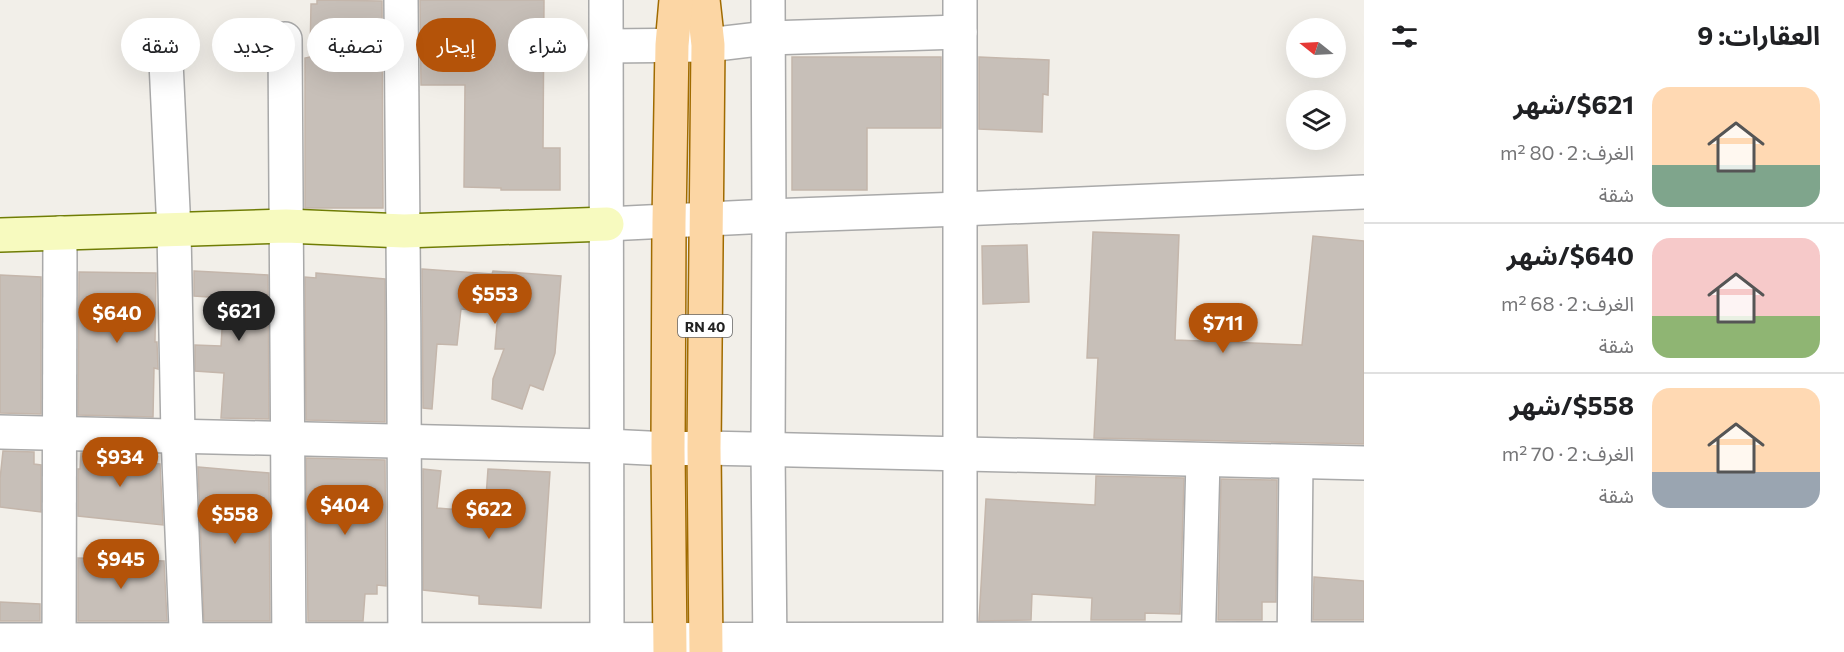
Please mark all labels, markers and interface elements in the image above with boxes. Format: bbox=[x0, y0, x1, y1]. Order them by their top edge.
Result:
chip: شقة bbox=[121, 18, 200, 72]
chip: جديد bbox=[212, 18, 295, 72]
chip: تصفية bbox=[307, 18, 404, 72]
chip: إيجار bbox=[416, 18, 496, 72]
chip: شراء bbox=[508, 18, 588, 72]
north arrow bbox=[1286, 18, 1346, 78]
map controls bbox=[1286, 18, 1346, 150]
text: العقارات: 9 bbox=[1697, 19, 1820, 50]
icon: filters bbox=[1388, 20, 1421, 53]
text: $621/شهر bbox=[1514, 88, 1634, 119]
button: layers bbox=[1286, 90, 1346, 150]
icon: home bbox=[1700, 111, 1772, 183]
text: الغرف: 2 · 80 m² bbox=[1500, 140, 1634, 164]
text: شقة bbox=[1599, 182, 1634, 206]
text: $640/شهر bbox=[1507, 239, 1634, 270]
icon: home bbox=[1700, 262, 1772, 334]
pin: $553 bbox=[459, 274, 531, 325]
text: $553 bbox=[472, 281, 518, 305]
pin: $621 bbox=[203, 291, 275, 342]
text: الغرف: 2 · 68 m² bbox=[1501, 291, 1634, 315]
pin: $640 bbox=[81, 293, 153, 344]
text: $621 bbox=[217, 298, 261, 322]
text: $640 bbox=[92, 300, 142, 324]
pin: $711 bbox=[1187, 303, 1259, 354]
text: $711 bbox=[1203, 310, 1243, 334]
road number: RN 40 bbox=[678, 315, 732, 337]
text: شقة bbox=[1599, 333, 1634, 357]
text: $558/شهر bbox=[1510, 389, 1634, 420]
icon: home bbox=[1700, 412, 1772, 484]
pin: $934 bbox=[84, 437, 156, 488]
text: الغرف: 2 · 70 m² bbox=[1502, 441, 1634, 465]
text: $934 bbox=[96, 444, 144, 468]
text: شقة bbox=[1599, 483, 1634, 507]
pin: $404 bbox=[309, 485, 381, 536]
pin: $622 bbox=[453, 489, 525, 540]
text: $404 bbox=[320, 492, 370, 516]
pin: $558 bbox=[199, 494, 271, 545]
text: $622 bbox=[466, 496, 512, 520]
text: $558 bbox=[211, 501, 259, 525]
pin: $945 bbox=[85, 539, 157, 590]
text: $945 bbox=[97, 546, 145, 570]

